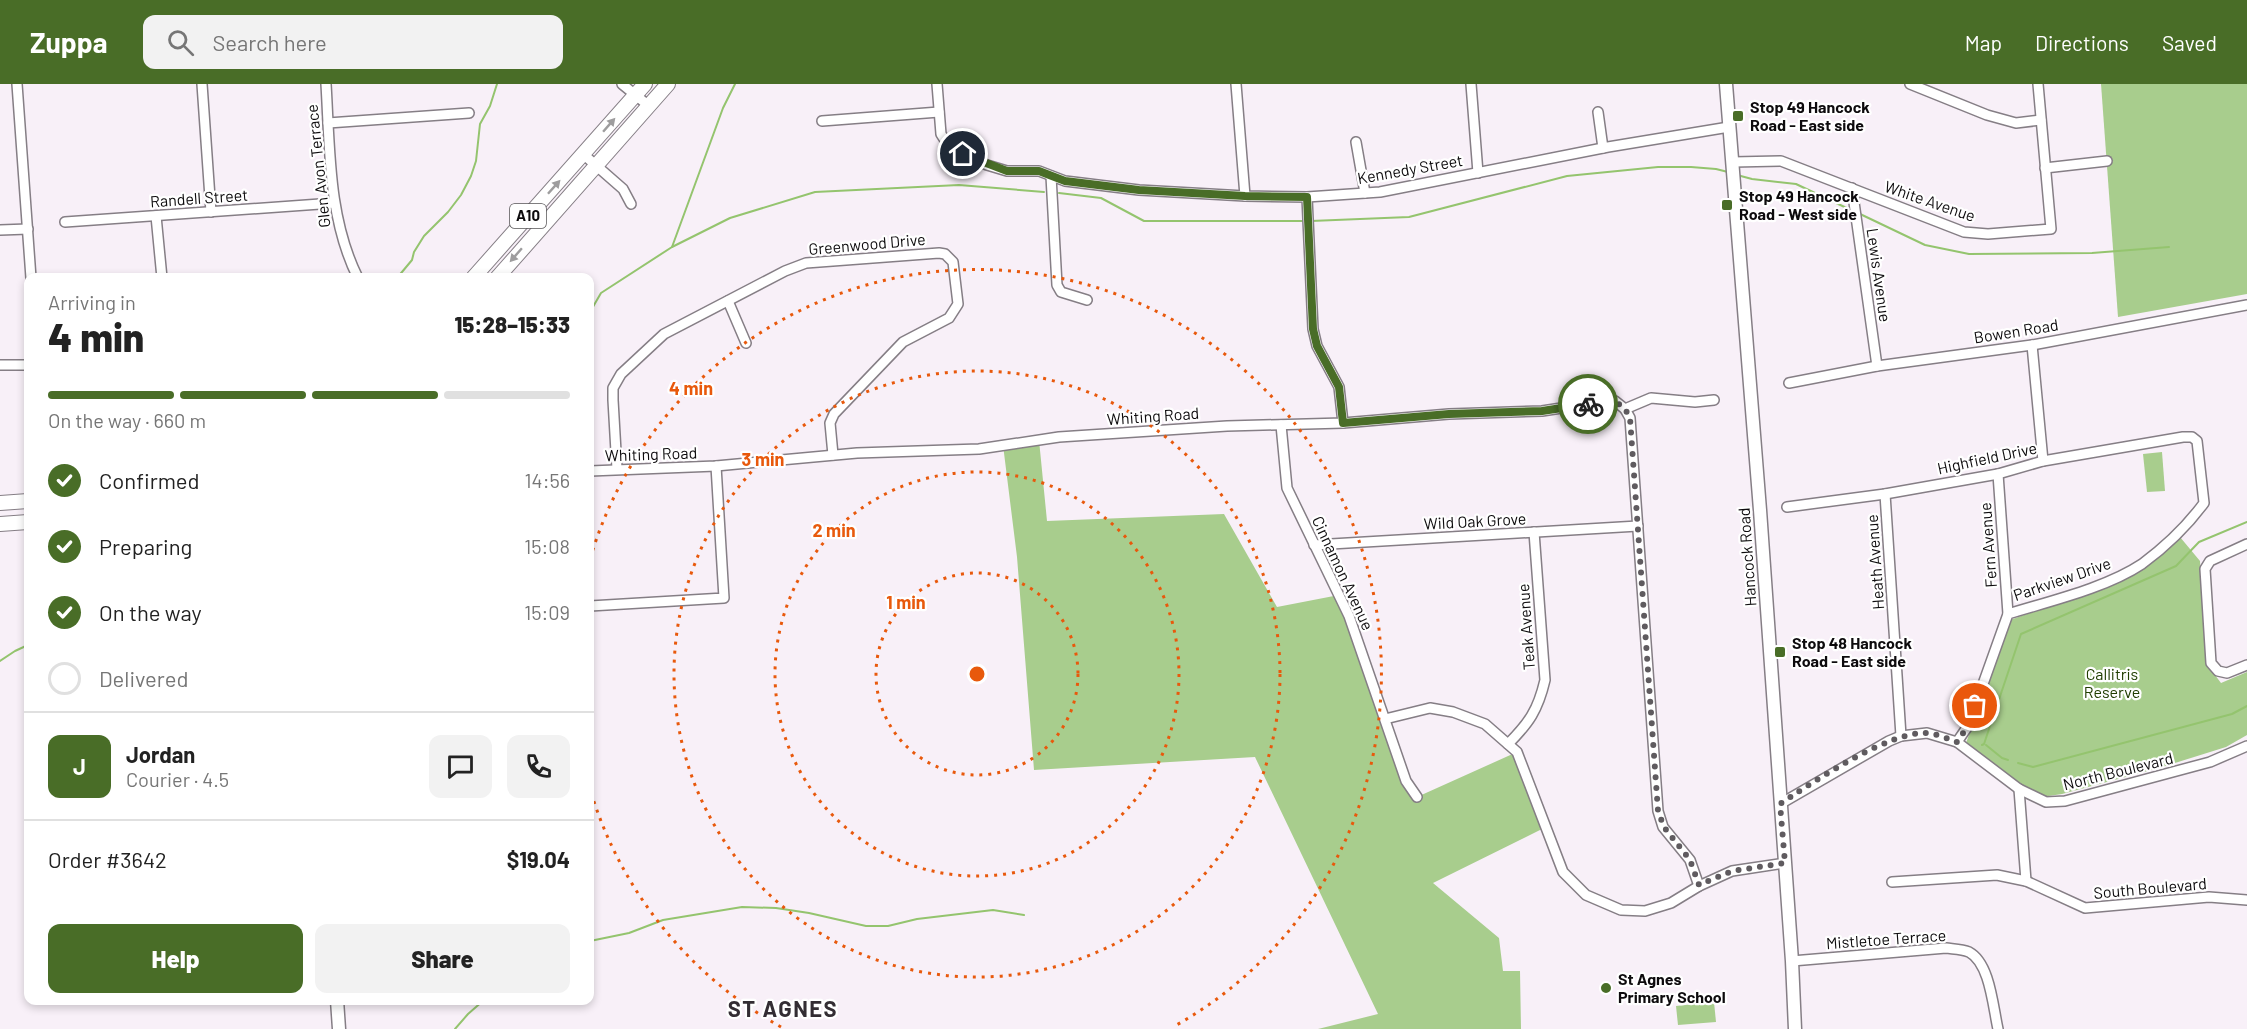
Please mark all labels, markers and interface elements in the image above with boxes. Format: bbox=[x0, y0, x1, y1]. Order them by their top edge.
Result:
search box bbox=[143, 15, 563, 69]
text: Zuppa bbox=[30, 25, 107, 59]
icon: search bbox=[164, 26, 197, 59]
text: Search here bbox=[212, 29, 327, 55]
text: Map bbox=[1965, 30, 2002, 55]
text: Directions bbox=[2035, 30, 2129, 55]
text: Saved bbox=[2162, 30, 2217, 55]
place label: Stop 49 Hancock Road - East side bbox=[1750, 97, 1870, 134]
street label: Glen Avon Terrace bbox=[302, 103, 333, 229]
marker: Stop 49 Hancock Road - East side bbox=[1731, 109, 1745, 123]
one-way arrow bbox=[602, 118, 615, 133]
pin bbox=[937, 128, 988, 179]
icon: home bbox=[946, 137, 979, 170]
street label: Kennedy Street bbox=[1356, 150, 1464, 187]
street label: White Avenue bbox=[1882, 176, 1978, 225]
one-way arrow bbox=[547, 180, 560, 195]
street label: Randell Street bbox=[149, 185, 249, 210]
place label: Stop 49 Hancock Road - West side bbox=[1739, 186, 1859, 223]
marker: Stop 49 Hancock Road - West side bbox=[1720, 198, 1734, 212]
road number: A10 bbox=[510, 204, 546, 228]
street label: Lewis Avenue bbox=[1863, 227, 1895, 323]
street label: Greenwood Drive bbox=[808, 229, 926, 258]
one-way arrow bbox=[510, 247, 523, 262]
text: Arriving in bbox=[48, 290, 136, 314]
text: 15:28–15:33 bbox=[455, 311, 570, 337]
text: 4 min bbox=[48, 313, 144, 360]
street label: Bowen Road bbox=[1972, 314, 2060, 347]
courier bbox=[1558, 374, 1618, 434]
text: 4 min bbox=[669, 377, 713, 399]
icon: bike bbox=[1572, 388, 1605, 421]
street label: Whiting Road bbox=[1106, 403, 1200, 428]
text: On the way · 660 m bbox=[48, 408, 206, 432]
street label: Highfield Drive bbox=[1935, 438, 2038, 477]
street label: Whiting Road bbox=[604, 442, 697, 465]
text: 3 min bbox=[742, 448, 784, 470]
icon: check bbox=[48, 464, 81, 497]
text: Confirmed bbox=[99, 467, 199, 493]
text: 14:56 bbox=[525, 468, 570, 492]
street label: Fern Avenue bbox=[1975, 502, 2000, 588]
street label: Hancock Road bbox=[1734, 507, 1759, 607]
street label: Wild Oak Grove bbox=[1423, 508, 1527, 533]
street label: Cinnamon Avenue bbox=[1309, 513, 1378, 633]
street label: Heath Avenue bbox=[1862, 514, 1887, 610]
text: 2 min bbox=[812, 519, 856, 541]
icon: check bbox=[48, 530, 81, 563]
text: Preparing bbox=[99, 533, 192, 559]
text: 15:08 bbox=[524, 534, 570, 558]
street label: Parkview Drive bbox=[2011, 553, 2113, 604]
street label: Teak Avenue bbox=[1513, 583, 1538, 671]
text: 1 min bbox=[886, 591, 926, 613]
icon: check bbox=[48, 596, 81, 629]
text: On the way bbox=[99, 599, 202, 625]
text: 15:09 bbox=[524, 600, 570, 624]
place label: Stop 48 Hancock Road - East side bbox=[1792, 633, 1912, 670]
marker: Stop 48 Hancock Road - East side bbox=[1773, 645, 1787, 659]
centre of rings bbox=[967, 664, 987, 684]
park label: Callitris Reserve bbox=[2084, 664, 2140, 701]
text: Delivered bbox=[99, 665, 188, 691]
pin bbox=[1949, 680, 2000, 731]
icon: bag bbox=[1958, 689, 1991, 722]
button: chat bbox=[429, 735, 492, 798]
button: phone bbox=[507, 735, 570, 798]
text: Jordan bbox=[126, 741, 195, 767]
street label: North Boulevard bbox=[2061, 748, 2175, 793]
text: J bbox=[73, 753, 86, 779]
text: Courier · 4.5 bbox=[126, 767, 229, 791]
text: Order #3642 bbox=[48, 846, 167, 872]
text: $19.04 bbox=[507, 846, 570, 872]
street label: South Boulevard bbox=[2092, 873, 2207, 902]
button: Help bbox=[48, 924, 303, 993]
button: Share bbox=[315, 924, 570, 993]
street label: Mistletoe Terrace bbox=[1825, 925, 1947, 952]
place label: St Agnes Primary School bbox=[1618, 969, 1726, 1006]
marker: St Agnes Primary School bbox=[1599, 981, 1613, 995]
district label: ST AGNES bbox=[728, 995, 838, 1021]

